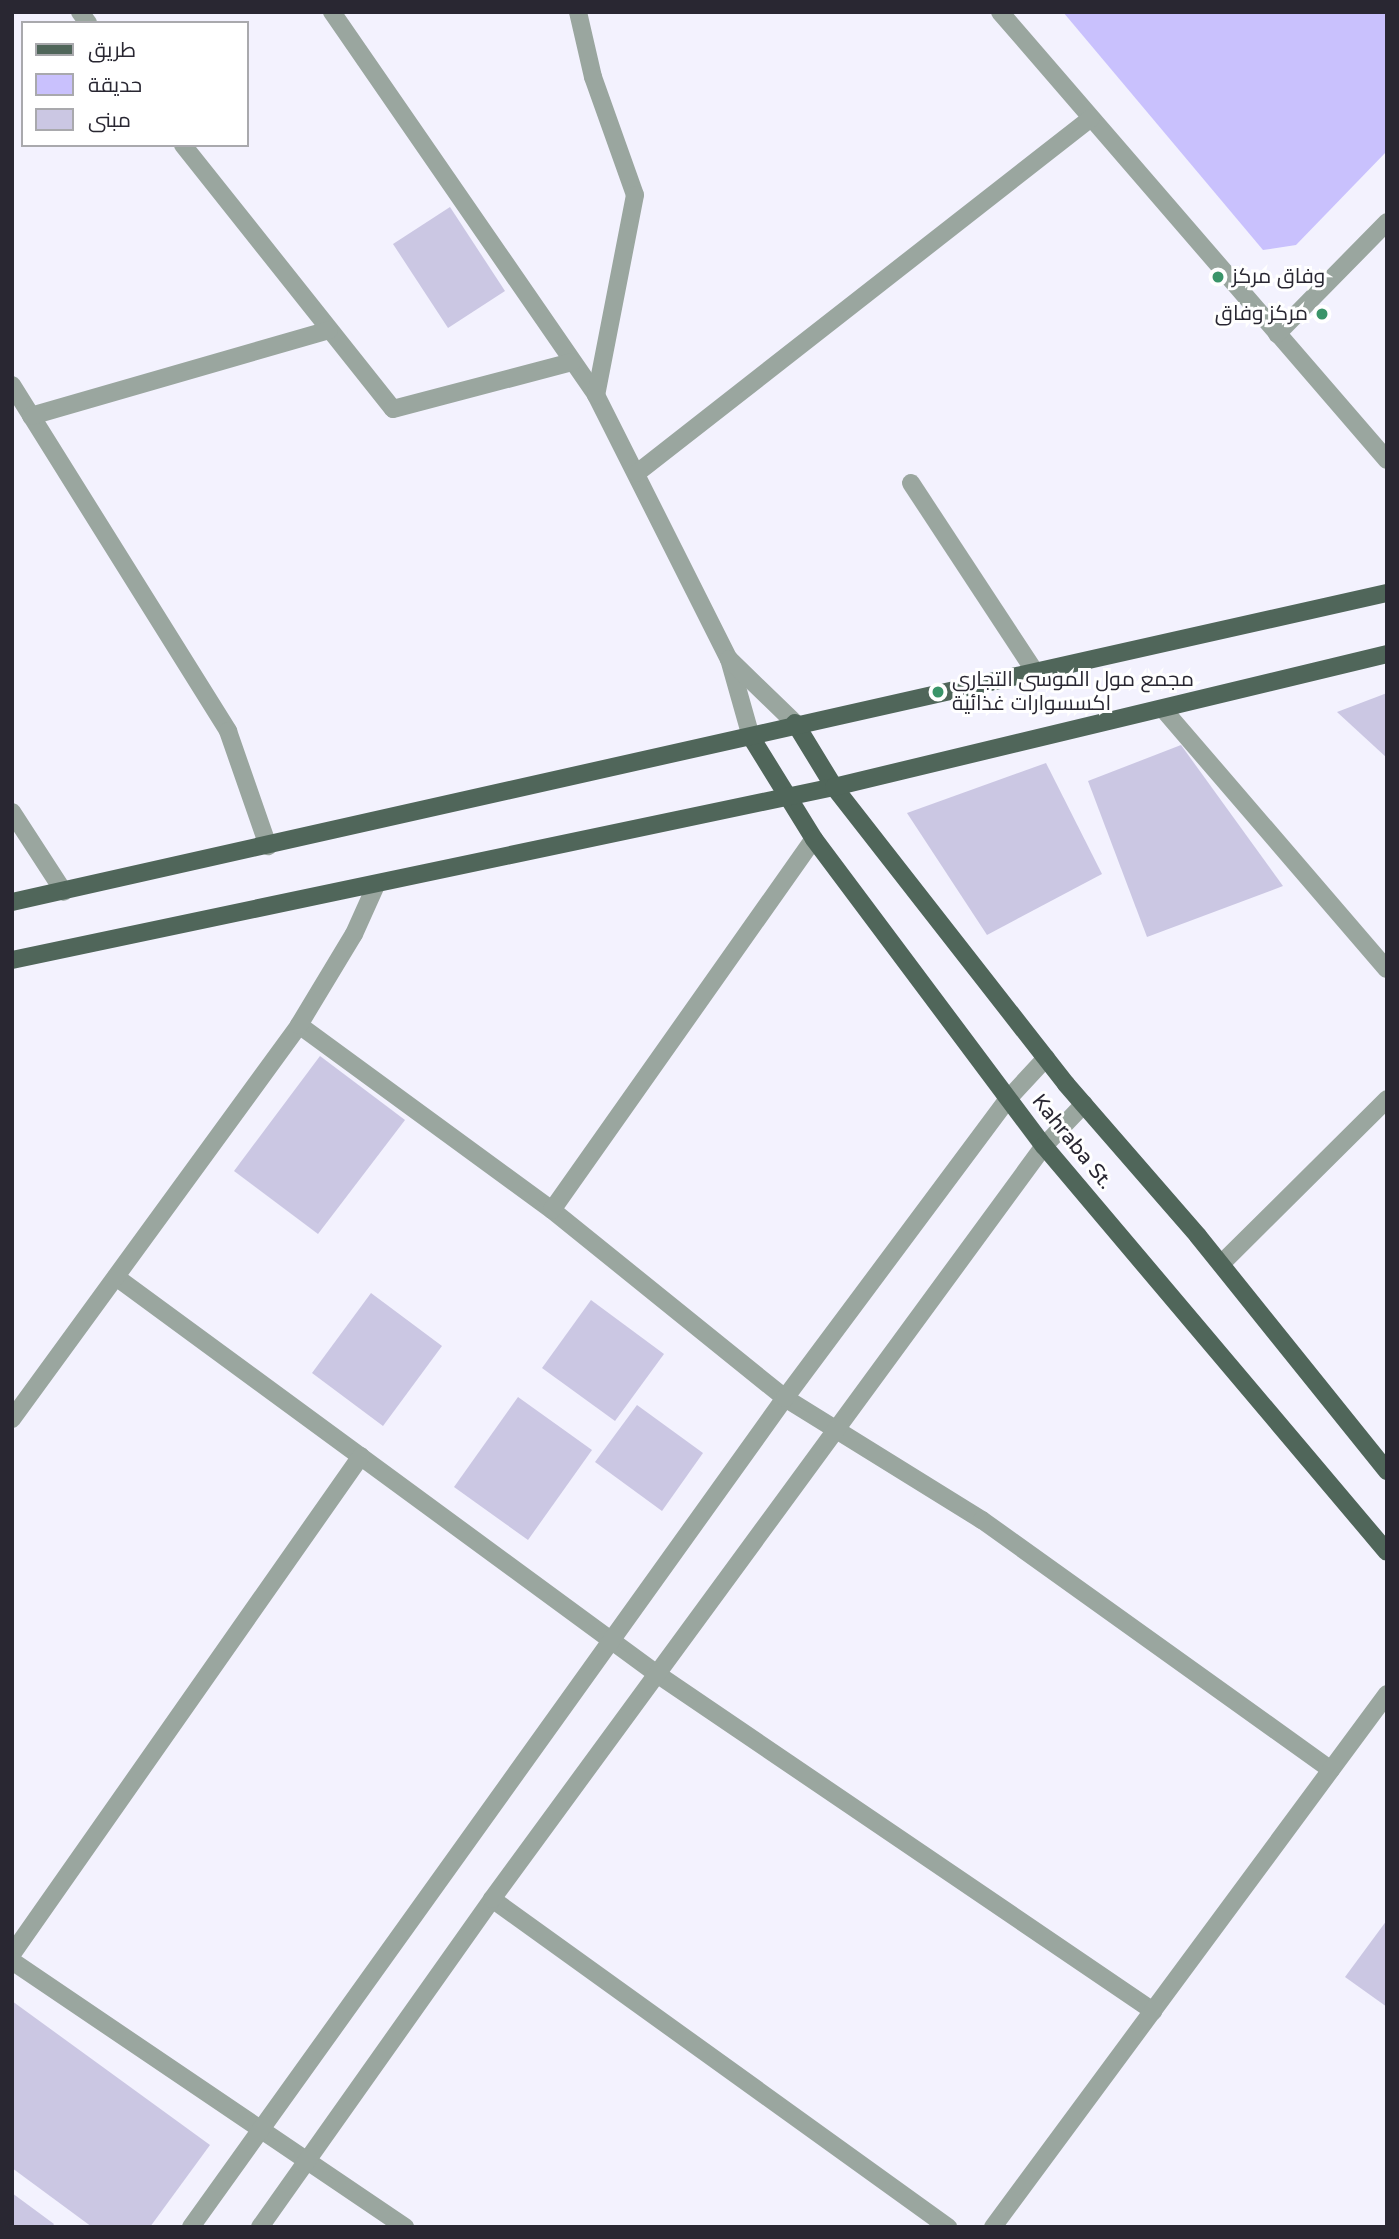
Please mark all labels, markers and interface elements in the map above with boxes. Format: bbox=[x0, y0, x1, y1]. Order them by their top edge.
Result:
legend bbox=[21, 21, 248, 147]
text: طريق bbox=[88, 38, 136, 63]
text: حديقة bbox=[88, 73, 142, 98]
text: مبنى bbox=[88, 108, 131, 133]
place label: وفاق مركز bbox=[1232, 264, 1325, 290]
marker: وفاق مركز bbox=[1210, 269, 1226, 285]
place label: مركز وفاق bbox=[1215, 301, 1308, 327]
marker: مركز وفاق bbox=[1314, 306, 1330, 322]
place label: مجمع مول الموسى التجاري اكسسوارات غذائية bbox=[952, 667, 1194, 717]
marker: مجمع مول الموسى التجاري اكسسوارات غذائية bbox=[930, 684, 946, 700]
street label: Kahraba St. bbox=[1026, 1089, 1118, 1195]

